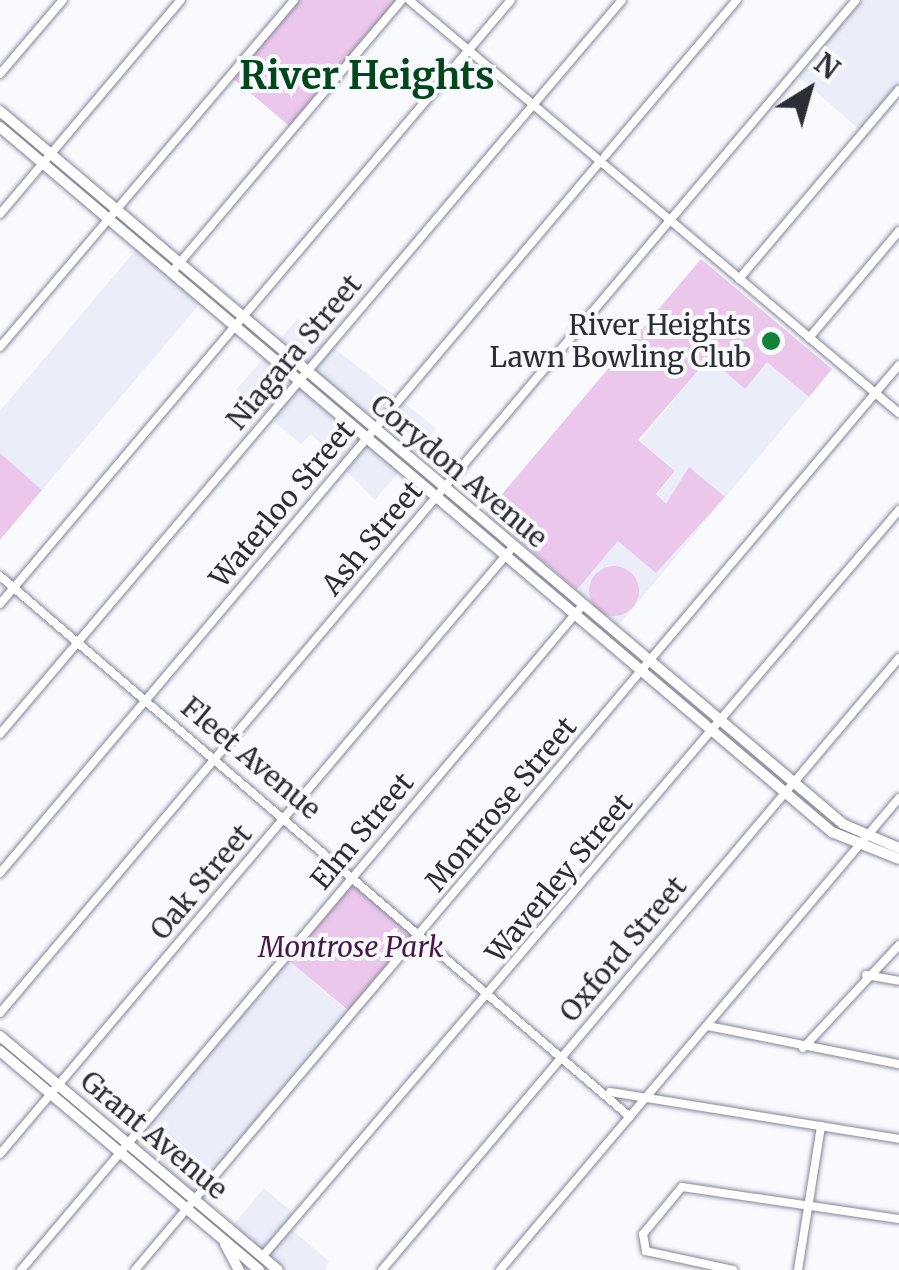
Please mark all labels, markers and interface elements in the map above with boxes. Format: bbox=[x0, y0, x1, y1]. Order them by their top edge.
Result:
north arrow bbox=[759, 40, 859, 140]
text: N bbox=[807, 45, 847, 87]
district label: River Heights bbox=[239, 53, 495, 99]
street label: Niagara Street bbox=[220, 268, 368, 436]
place label: River Heights Lawn Bowling Club bbox=[489, 308, 751, 374]
marker: River Heights Lawn Bowling Club bbox=[760, 330, 782, 352]
street label: Corydon Avenue bbox=[364, 387, 554, 555]
street label: Waterloo Street bbox=[203, 414, 361, 594]
street label: Ash Street bbox=[315, 474, 429, 602]
street label: Fleet Avenue bbox=[175, 690, 327, 826]
street label: Montrose Street bbox=[419, 710, 583, 898]
street label: Elm Street bbox=[304, 766, 420, 896]
street label: Waverley Street bbox=[479, 787, 639, 969]
street label: Oak Street bbox=[143, 818, 259, 946]
street label: Oxford Street bbox=[553, 870, 693, 1028]
park label: Montrose Park bbox=[258, 930, 444, 964]
street label: Grant Avenue bbox=[74, 1064, 234, 1206]

